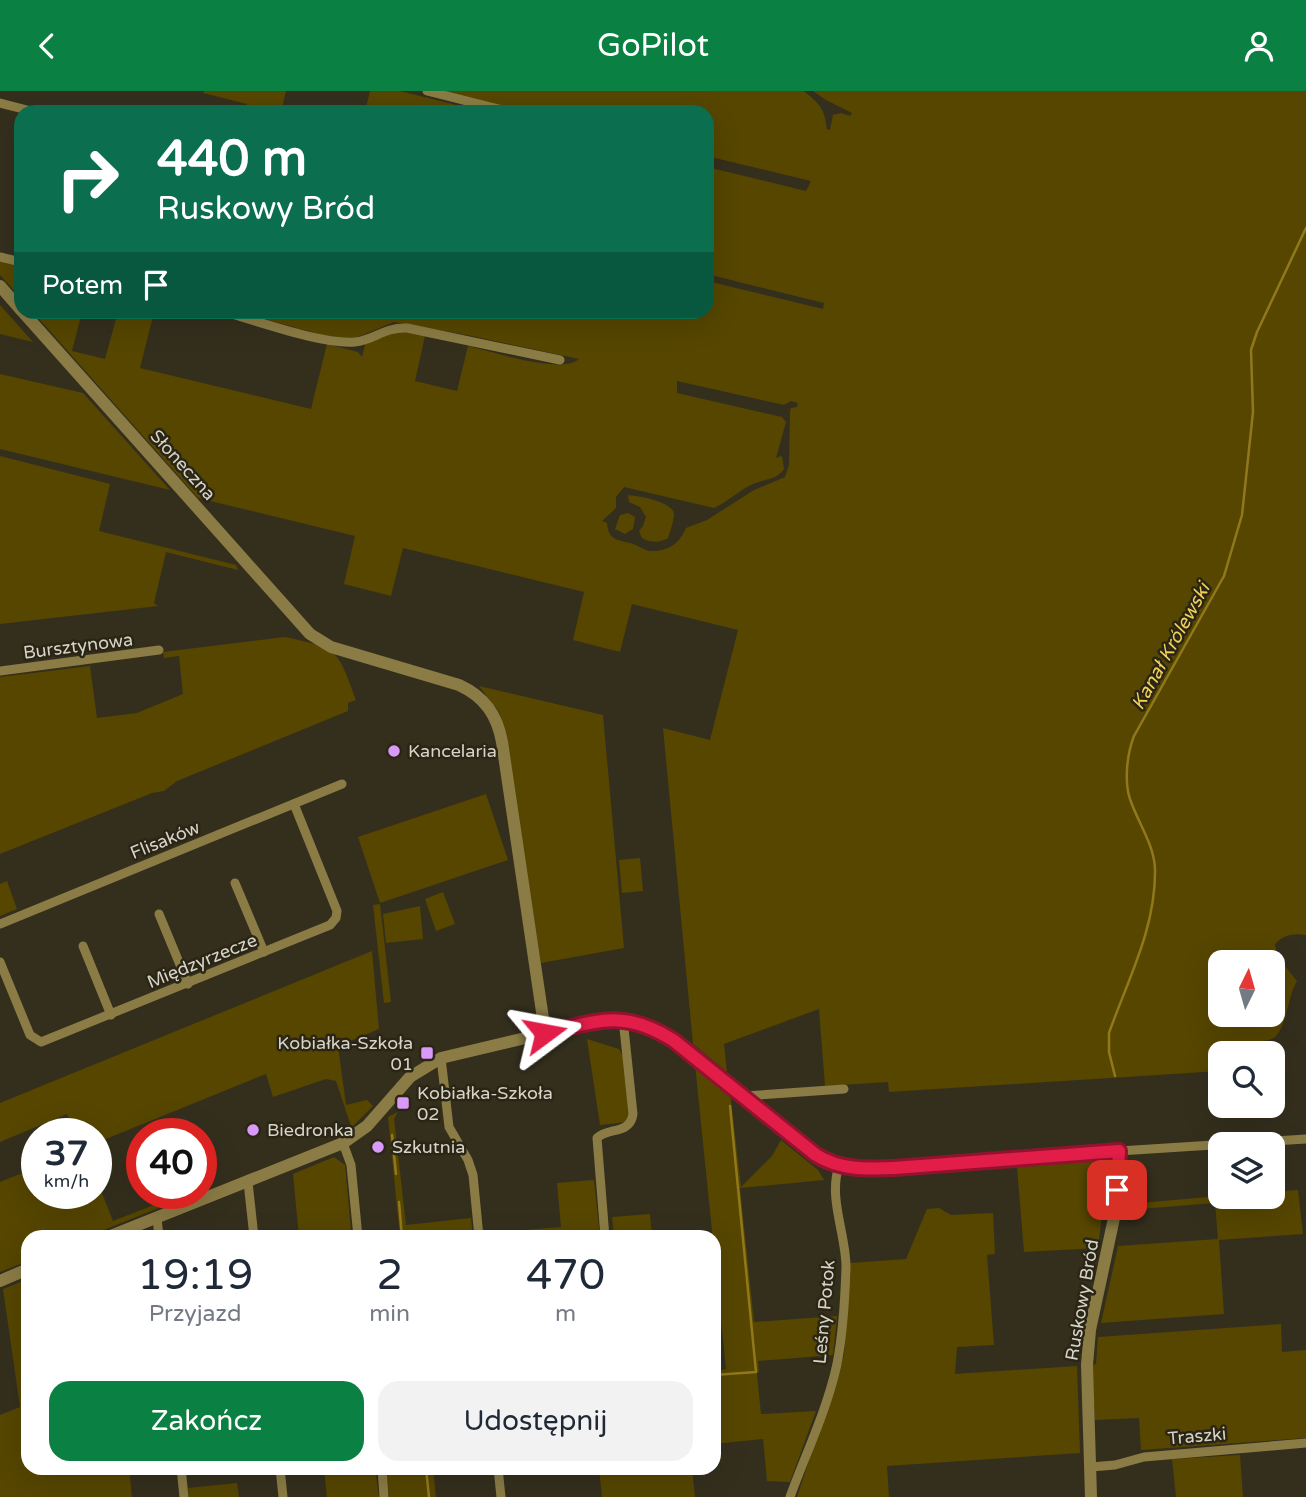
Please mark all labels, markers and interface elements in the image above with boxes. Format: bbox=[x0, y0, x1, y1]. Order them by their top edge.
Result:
icon: back bbox=[28, 27, 66, 65]
text: GoPilot bbox=[597, 27, 709, 65]
icon: person bbox=[1240, 27, 1278, 65]
text: 440 m bbox=[157, 130, 307, 189]
icon: right bbox=[42, 133, 133, 224]
text: Ruskowy Bród bbox=[157, 190, 375, 228]
icon: arrive bbox=[137, 266, 175, 304]
text: Potem bbox=[42, 270, 123, 301]
street label: Słoneczna bbox=[146, 425, 220, 505]
water label: Kanał Królewski bbox=[1127, 577, 1216, 714]
street label: Bursztynowa bbox=[22, 628, 134, 664]
place label: Kancelaria bbox=[408, 740, 497, 762]
marker: Kancelaria bbox=[386, 743, 402, 759]
street label: Flisaków bbox=[127, 816, 203, 864]
street label: Międzyrzecze bbox=[144, 929, 260, 993]
north arrow bbox=[1208, 950, 1284, 1027]
map controls bbox=[1208, 950, 1285, 1209]
position arrow bbox=[508, 996, 582, 1070]
place label: Kobiałka-Szkoła 01 bbox=[277, 1032, 413, 1075]
button: search bbox=[1208, 1041, 1285, 1118]
marker: Kobiałka-Szkoła 01 bbox=[419, 1045, 435, 1061]
place label: Kobiałka-Szkoła 02 bbox=[417, 1082, 553, 1125]
marker: Kobiałka-Szkoła 02 bbox=[395, 1095, 411, 1111]
speed limit sign: 40 bbox=[126, 1118, 217, 1209]
place label: Biedronka bbox=[267, 1119, 354, 1141]
marker: Biedronka bbox=[245, 1122, 261, 1138]
button: layers bbox=[1208, 1132, 1285, 1209]
text: 37 bbox=[45, 1133, 88, 1175]
place label: Szkutnia bbox=[392, 1136, 465, 1158]
marker: Szkutnia bbox=[370, 1139, 386, 1155]
pin bbox=[1087, 1160, 1147, 1220]
text: km/h bbox=[44, 1170, 89, 1192]
icon: arrive bbox=[1098, 1171, 1136, 1209]
street label: Ruskowy Bród bbox=[1061, 1238, 1103, 1362]
text: 19:19 bbox=[137, 1250, 253, 1301]
text: 2 bbox=[376, 1250, 403, 1301]
text: 470 bbox=[526, 1250, 605, 1301]
street label: Leśny Potok bbox=[808, 1259, 840, 1365]
text: Przyjazd bbox=[149, 1300, 241, 1328]
text: min bbox=[369, 1300, 410, 1328]
text: m bbox=[555, 1300, 576, 1328]
button: Zakończ bbox=[49, 1381, 364, 1461]
button: Udostępnij bbox=[378, 1381, 693, 1461]
street label: Traszki bbox=[1167, 1422, 1227, 1450]

